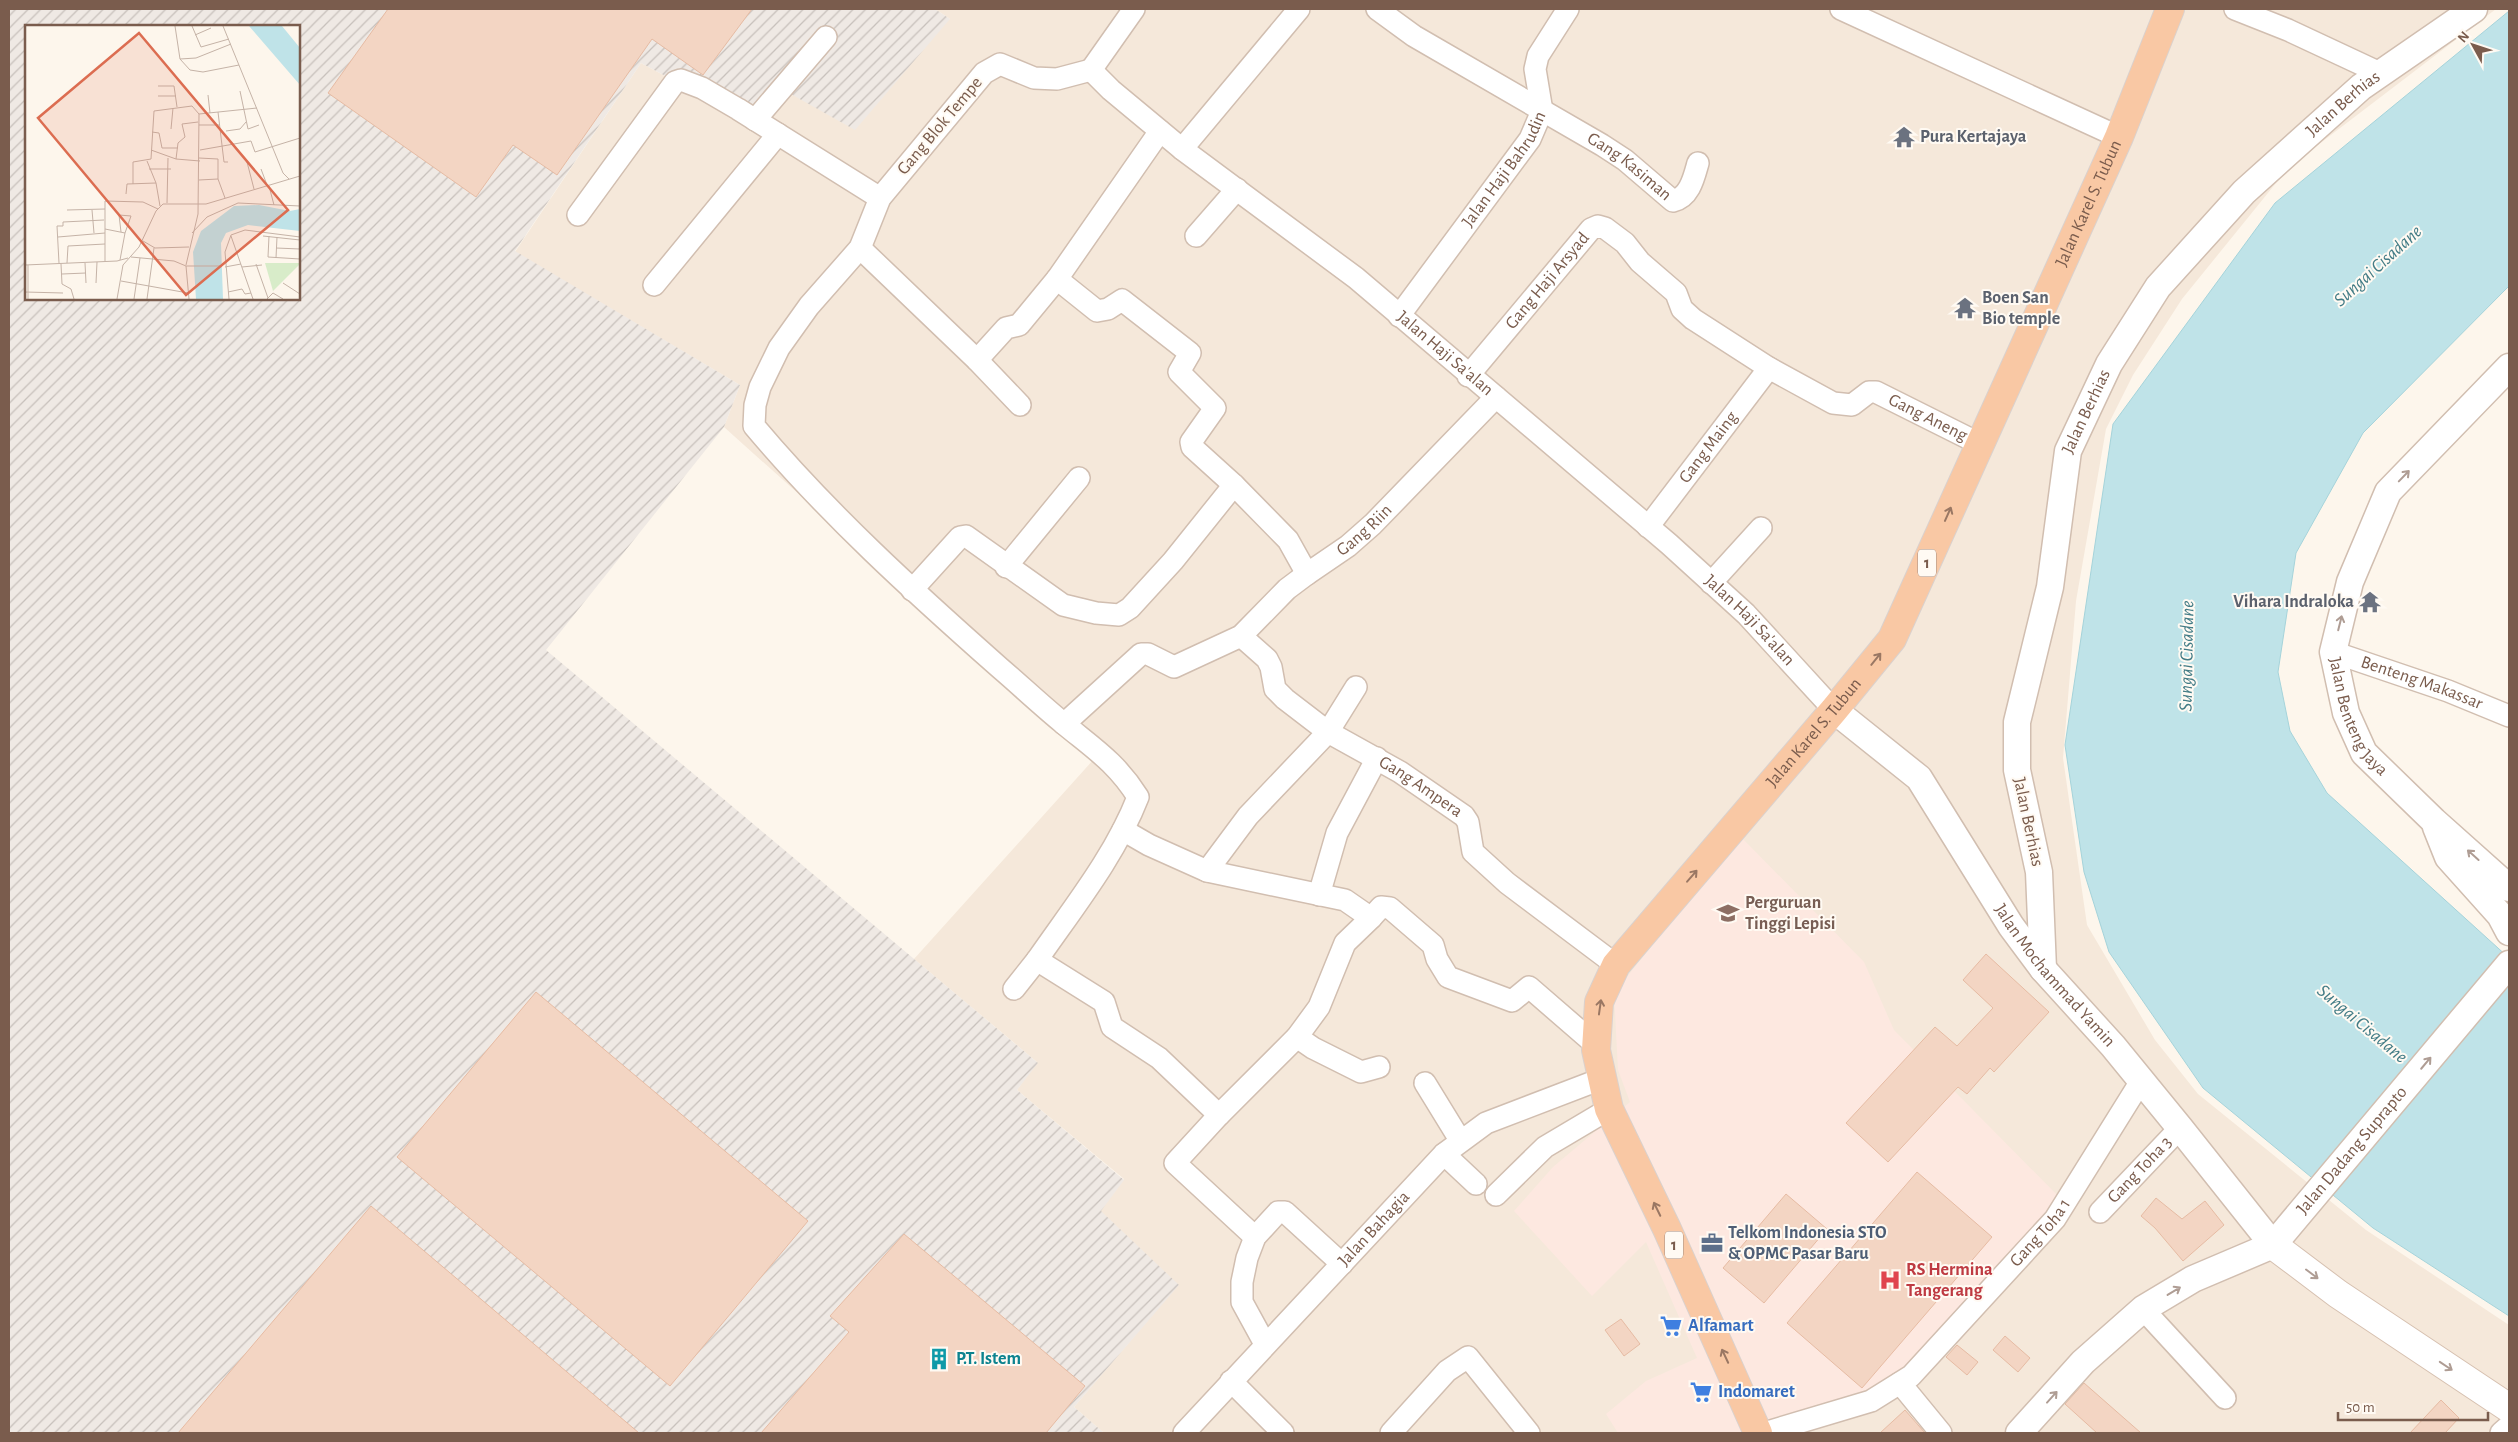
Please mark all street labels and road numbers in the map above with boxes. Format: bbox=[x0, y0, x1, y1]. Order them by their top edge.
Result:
street label: Jalan Berhias bbox=[2303, 68, 2383, 140]
street label: Gang Blok Tempe bbox=[894, 74, 986, 178]
street label: Jalan Haji Bahrudin bbox=[1459, 109, 1550, 231]
street label: Gang Kasiman bbox=[1584, 129, 1675, 204]
street label: Jalan Karel S. Tubun bbox=[2053, 138, 2125, 269]
street label: Gang Haji Arsyad bbox=[1502, 229, 1593, 333]
street label: Jalan Haji Sa'alan bbox=[1394, 308, 1496, 399]
street label: Jalan Berhias bbox=[2059, 367, 2114, 457]
street label: Gang Aneng bbox=[1885, 391, 1970, 445]
street label: Gang Maing bbox=[1676, 408, 1741, 487]
street label: Gang Riin bbox=[1334, 501, 1396, 560]
road number: 1 bbox=[1918, 550, 1936, 576]
street label: Jalan Haji Sa'alan bbox=[1701, 572, 1798, 669]
street label: Benteng Makassar bbox=[2359, 653, 2485, 713]
street label: Jalan Benteng Jaya bbox=[2325, 656, 2391, 780]
street label: Jalan Karel S. Tubun bbox=[1763, 675, 1865, 791]
street label: Gang Ampera bbox=[1376, 753, 1465, 821]
street label: Jalan Berhias bbox=[2010, 776, 2046, 868]
street label: Jalan Mochammad Yamin bbox=[1991, 901, 2118, 1051]
street label: Jalan Dadang Suprapto bbox=[2293, 1083, 2411, 1218]
street label: Gang Toha 3 bbox=[2104, 1133, 2176, 1207]
street label: Jalan Bahagia bbox=[1335, 1188, 1413, 1270]
street label: Gang Toha 1 bbox=[2007, 1196, 2074, 1270]
road number: 1 bbox=[1665, 1232, 1683, 1258]

